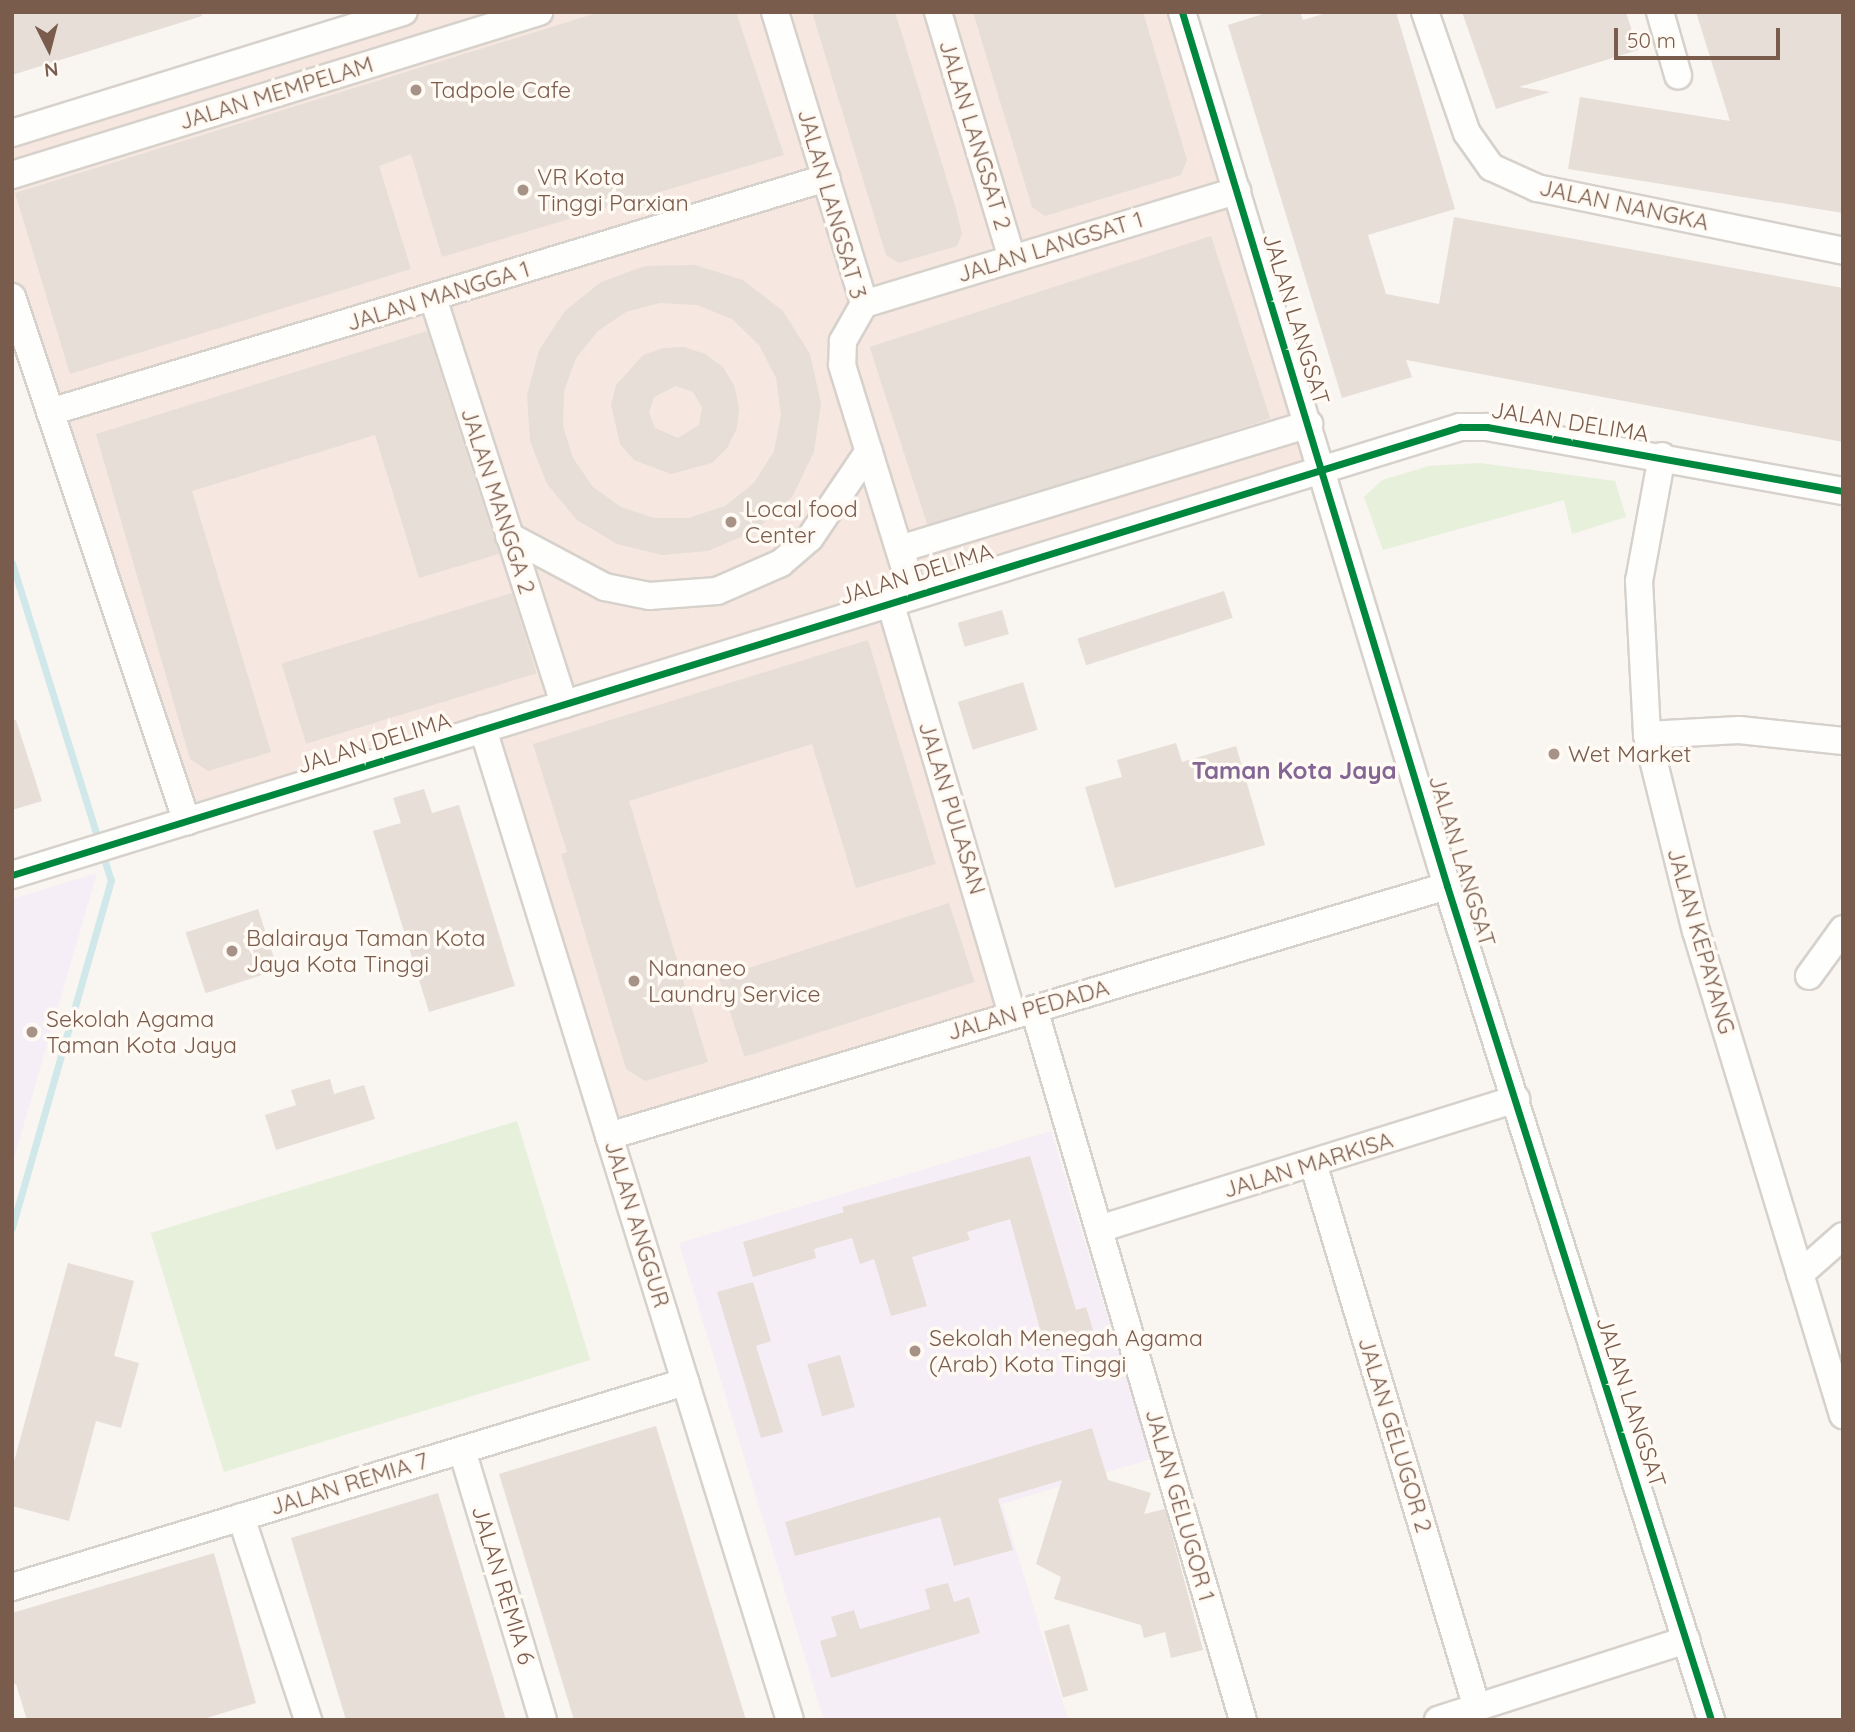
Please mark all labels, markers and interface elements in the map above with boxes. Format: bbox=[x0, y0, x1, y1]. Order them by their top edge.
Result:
north arrow bbox=[14, 14, 84, 84]
scale bar bbox=[1617, 14, 1783, 58]
text: 50 m bbox=[1627, 27, 1676, 53]
street label: JALAN LANGSAT 2 bbox=[933, 37, 1017, 233]
street label: JALAN MEMPELAM bbox=[175, 50, 377, 136]
text: N bbox=[43, 57, 59, 83]
place label: Tadpole Cafe bbox=[430, 76, 571, 104]
marker: Tadpole Cafe bbox=[408, 82, 424, 98]
street label: JALAN LANGSAT 3 bbox=[792, 106, 872, 302]
place label: VR Kota Tinggi Parxian bbox=[537, 163, 689, 217]
street label: JALAN NANGKA bbox=[1537, 174, 1711, 236]
marker: VR Kota Tinggi Parxian bbox=[515, 182, 531, 198]
street label: JALAN LANGSAT 1 bbox=[954, 206, 1146, 288]
street label: JALAN LANGSAT bbox=[1257, 230, 1335, 408]
street label: JALAN MANGGA 1 bbox=[343, 255, 533, 337]
street label: JALAN DELIMA bbox=[1489, 396, 1651, 448]
street label: JALAN MANGGA 2 bbox=[455, 404, 541, 598]
place label: Local food Center bbox=[745, 495, 858, 549]
marker: Local food Center bbox=[723, 514, 739, 530]
street label: JALAN DELIMA bbox=[836, 538, 996, 610]
street label: JALAN DELIMA bbox=[294, 707, 454, 779]
street label: JALAN PULASAN bbox=[913, 718, 991, 898]
place label: Wet Market bbox=[1568, 740, 1691, 768]
marker: Wet Market bbox=[1546, 746, 1562, 762]
district label: Taman Kota Jaya bbox=[1191, 757, 1397, 785]
street label: JALAN LANGSAT bbox=[1423, 772, 1501, 950]
street label: JALAN KEPAYANG bbox=[1661, 845, 1741, 1037]
place label: Balairaya Taman Kota Jaya Kota Tinggi bbox=[246, 924, 486, 978]
marker: Balairaya Taman Kota Jaya Kota Tinggi bbox=[224, 943, 240, 959]
place label: Nananeo Laundry Service bbox=[648, 954, 820, 1008]
marker: Nananeo Laundry Service bbox=[626, 973, 642, 989]
street label: JALAN PEDADA bbox=[944, 974, 1112, 1046]
place label: Sekolah Agama Taman Kota Jaya bbox=[46, 1005, 237, 1059]
marker: Sekolah Agama Taman Kota Jaya bbox=[24, 1024, 40, 1040]
street label: JALAN MARKISA bbox=[1220, 1126, 1396, 1204]
street label: JALAN ANGGUR bbox=[598, 1137, 676, 1311]
street label: JALAN LANGSAT bbox=[1590, 1313, 1672, 1491]
place label: Sekolah Menegah Agama (Arab) Kota Tinggi bbox=[929, 1324, 1203, 1378]
street label: JALAN GELUGOR 2 bbox=[1352, 1334, 1438, 1536]
marker: Sekolah Menegah Agama (Arab) Kota Tinggi bbox=[907, 1343, 923, 1359]
street label: JALAN GELUGOR 1 bbox=[1139, 1406, 1221, 1604]
street label: JALAN REMIA 7 bbox=[267, 1447, 431, 1521]
street label: JALAN REMIA 6 bbox=[466, 1502, 540, 1668]

